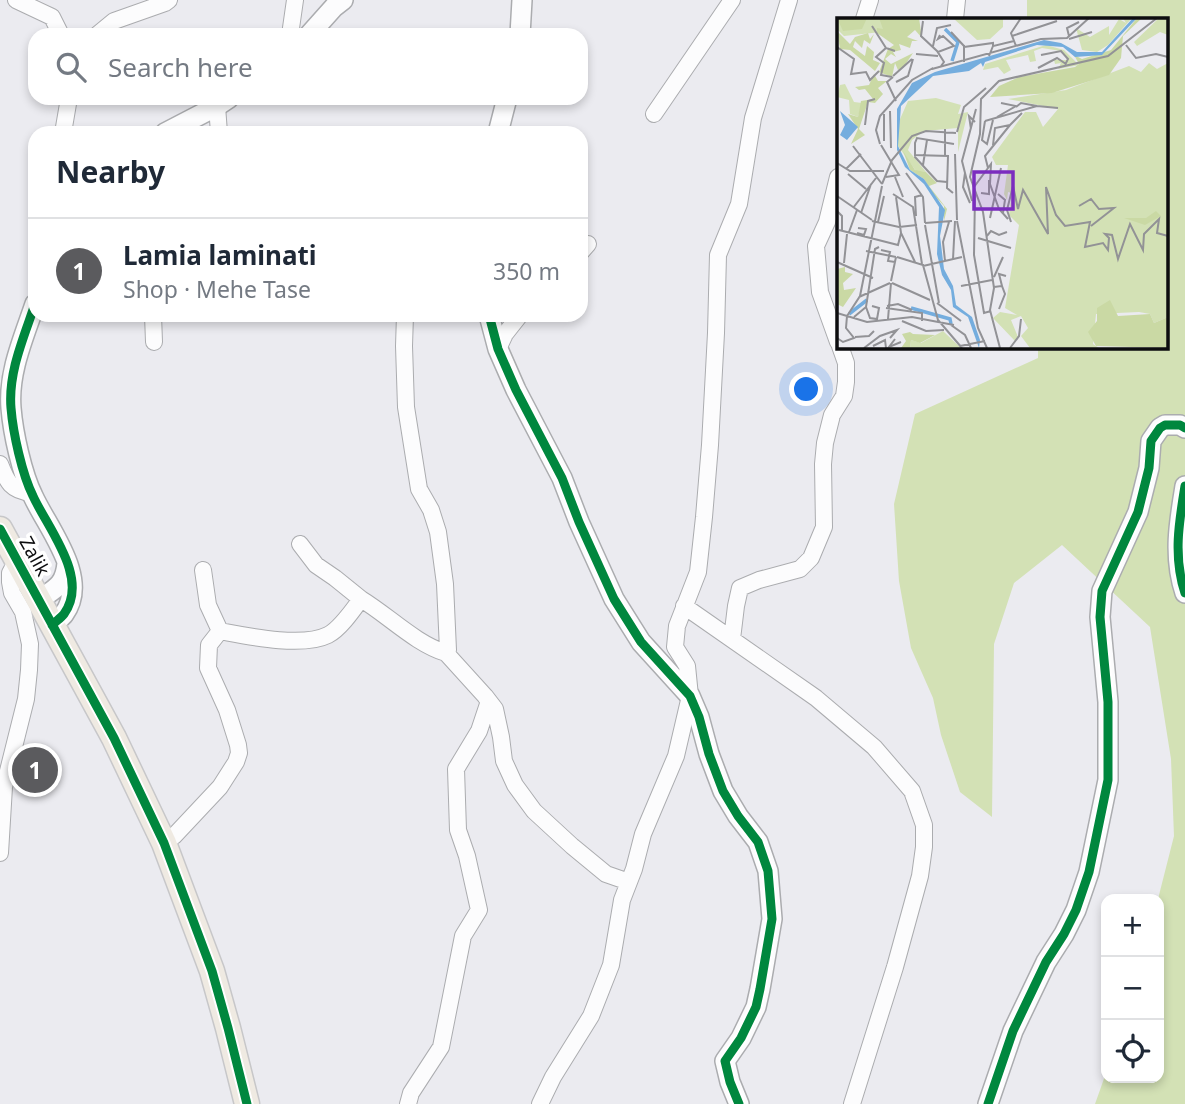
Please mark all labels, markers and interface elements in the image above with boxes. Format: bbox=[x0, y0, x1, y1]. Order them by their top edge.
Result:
inset map bbox=[837, 18, 1168, 348]
search box bbox=[28, 28, 588, 105]
icon: search bbox=[52, 48, 90, 86]
text: Search here bbox=[108, 49, 253, 85]
text: Nearby bbox=[56, 151, 165, 192]
text: Lamia laminati bbox=[123, 237, 317, 273]
text: 1 bbox=[72, 255, 86, 287]
text: 350 m bbox=[493, 255, 560, 287]
text: Shop · Mehe Tase bbox=[123, 273, 311, 305]
your location bbox=[789, 372, 823, 406]
street label: Zalik bbox=[14, 532, 56, 580]
pin: 1 bbox=[12, 744, 58, 796]
map controls bbox=[1101, 894, 1164, 1083]
button: + bbox=[1101, 894, 1164, 957]
button: − bbox=[1101, 957, 1164, 1020]
button: locate bbox=[1101, 1020, 1164, 1083]

